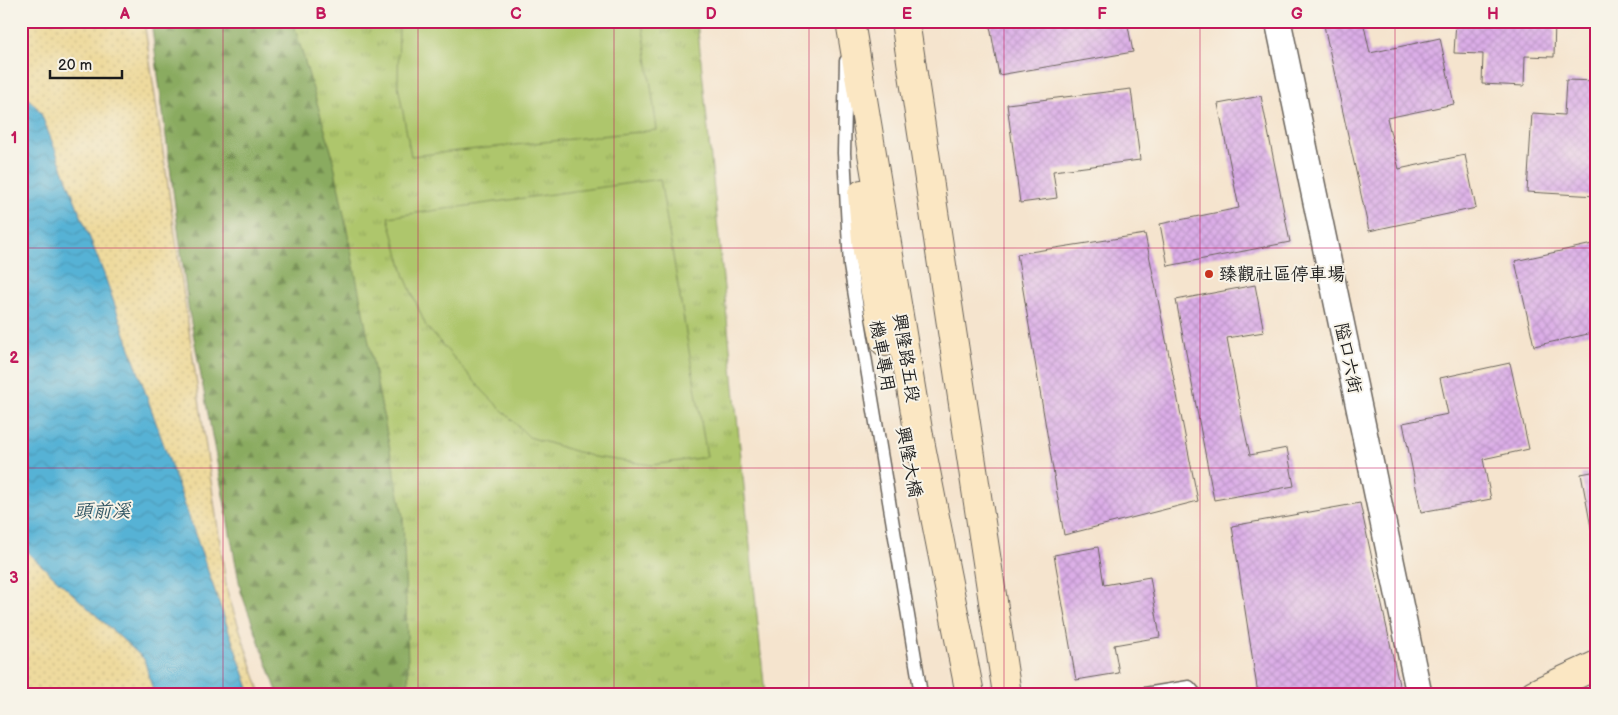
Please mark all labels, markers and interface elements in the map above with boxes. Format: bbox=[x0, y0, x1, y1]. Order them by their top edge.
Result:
text: A bbox=[119, 5, 130, 24]
text: B bbox=[315, 5, 327, 24]
text: C bbox=[510, 5, 522, 24]
text: D bbox=[705, 5, 717, 24]
text: E bbox=[902, 5, 912, 24]
text: F bbox=[1097, 5, 1107, 24]
text: G bbox=[1291, 5, 1303, 24]
text: H bbox=[1487, 5, 1499, 24]
scale bar bbox=[50, 48, 122, 80]
text: 20 m bbox=[58, 56, 92, 75]
text: 1 bbox=[11, 129, 17, 148]
place label: 臻觀社區停車場 bbox=[1219, 264, 1345, 285]
marker: 臻觀社區停車場 bbox=[1203, 268, 1215, 280]
street label: 興隆路五段 bbox=[889, 312, 923, 404]
street label: 機車專用 bbox=[865, 319, 899, 393]
street label: 隘口六街 bbox=[1330, 321, 1366, 395]
text: 2 bbox=[9, 349, 19, 368]
street label: 興隆大橋 bbox=[892, 425, 926, 499]
water label: 頭前溪 bbox=[73, 500, 131, 523]
text: 3 bbox=[9, 569, 19, 588]

